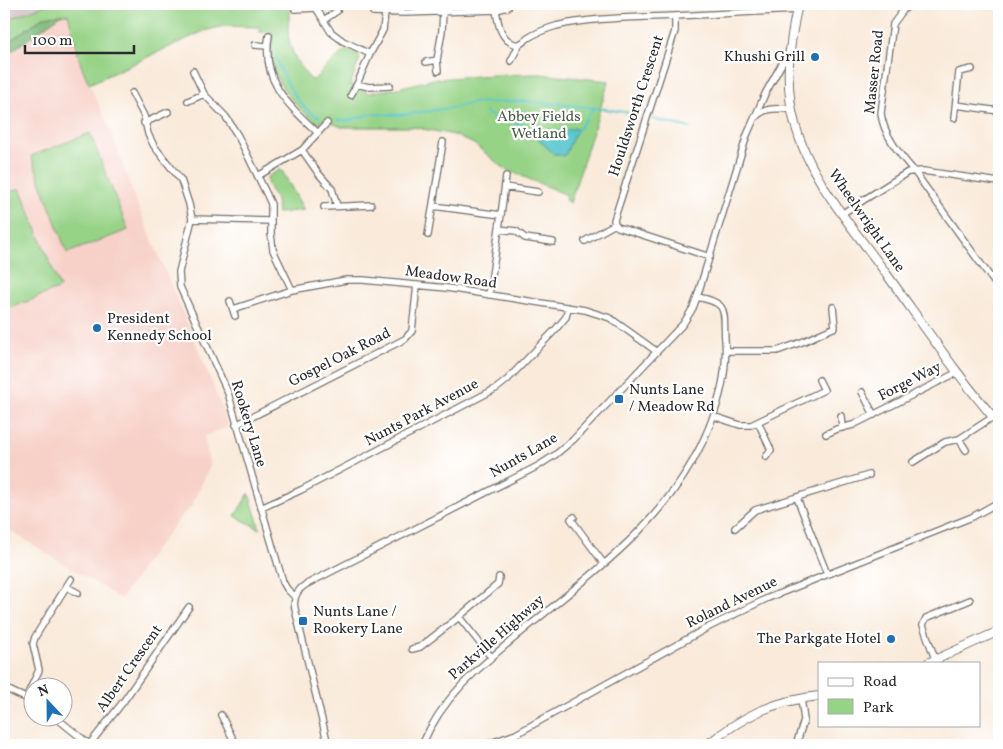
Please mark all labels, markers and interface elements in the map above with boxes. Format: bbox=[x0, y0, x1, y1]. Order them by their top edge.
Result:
scale bar bbox=[25, 22, 134, 54]
street label: Masser Road bbox=[860, 29, 890, 115]
text: 100 m bbox=[32, 31, 72, 52]
street label: Houldsworth Crescent bbox=[604, 33, 670, 179]
place label: Khushi Grill bbox=[724, 47, 805, 68]
marker: Khushi Grill bbox=[809, 51, 821, 63]
park label: Abbey Fields Wetland bbox=[497, 107, 581, 145]
street label: Wheelwright Lane bbox=[822, 165, 910, 277]
street label: Meadow Road bbox=[404, 261, 498, 295]
place label: President Kennedy School bbox=[107, 309, 212, 347]
marker: President Kennedy School bbox=[91, 322, 103, 334]
street label: Gospel Oak Road bbox=[285, 323, 395, 393]
street label: Forge Way bbox=[875, 357, 945, 407]
street label: Nunts Park Avenue bbox=[361, 374, 483, 452]
street label: Rookery Lane bbox=[225, 378, 271, 470]
place label: Nunts Lane / Meadow Rd bbox=[629, 380, 715, 418]
marker: Nunts Lane / Meadow Rd bbox=[613, 393, 625, 405]
street label: Nunts Lane bbox=[486, 428, 562, 484]
street label: Roland Avenue bbox=[683, 572, 781, 634]
street label: Parkville Highway bbox=[445, 590, 549, 686]
place label: Nunts Lane / Rookery Lane bbox=[313, 602, 403, 640]
marker: Nunts Lane / Rookery Lane bbox=[297, 615, 309, 627]
street label: Albert Crescent bbox=[92, 621, 168, 717]
place label: The Parkgate Hotel bbox=[757, 629, 881, 650]
marker: The Parkgate Hotel bbox=[885, 633, 897, 645]
legend bbox=[818, 662, 980, 726]
text: Road bbox=[863, 672, 897, 693]
north arrow bbox=[22, 676, 72, 726]
text: N bbox=[35, 681, 52, 702]
text: Park bbox=[863, 698, 894, 719]

